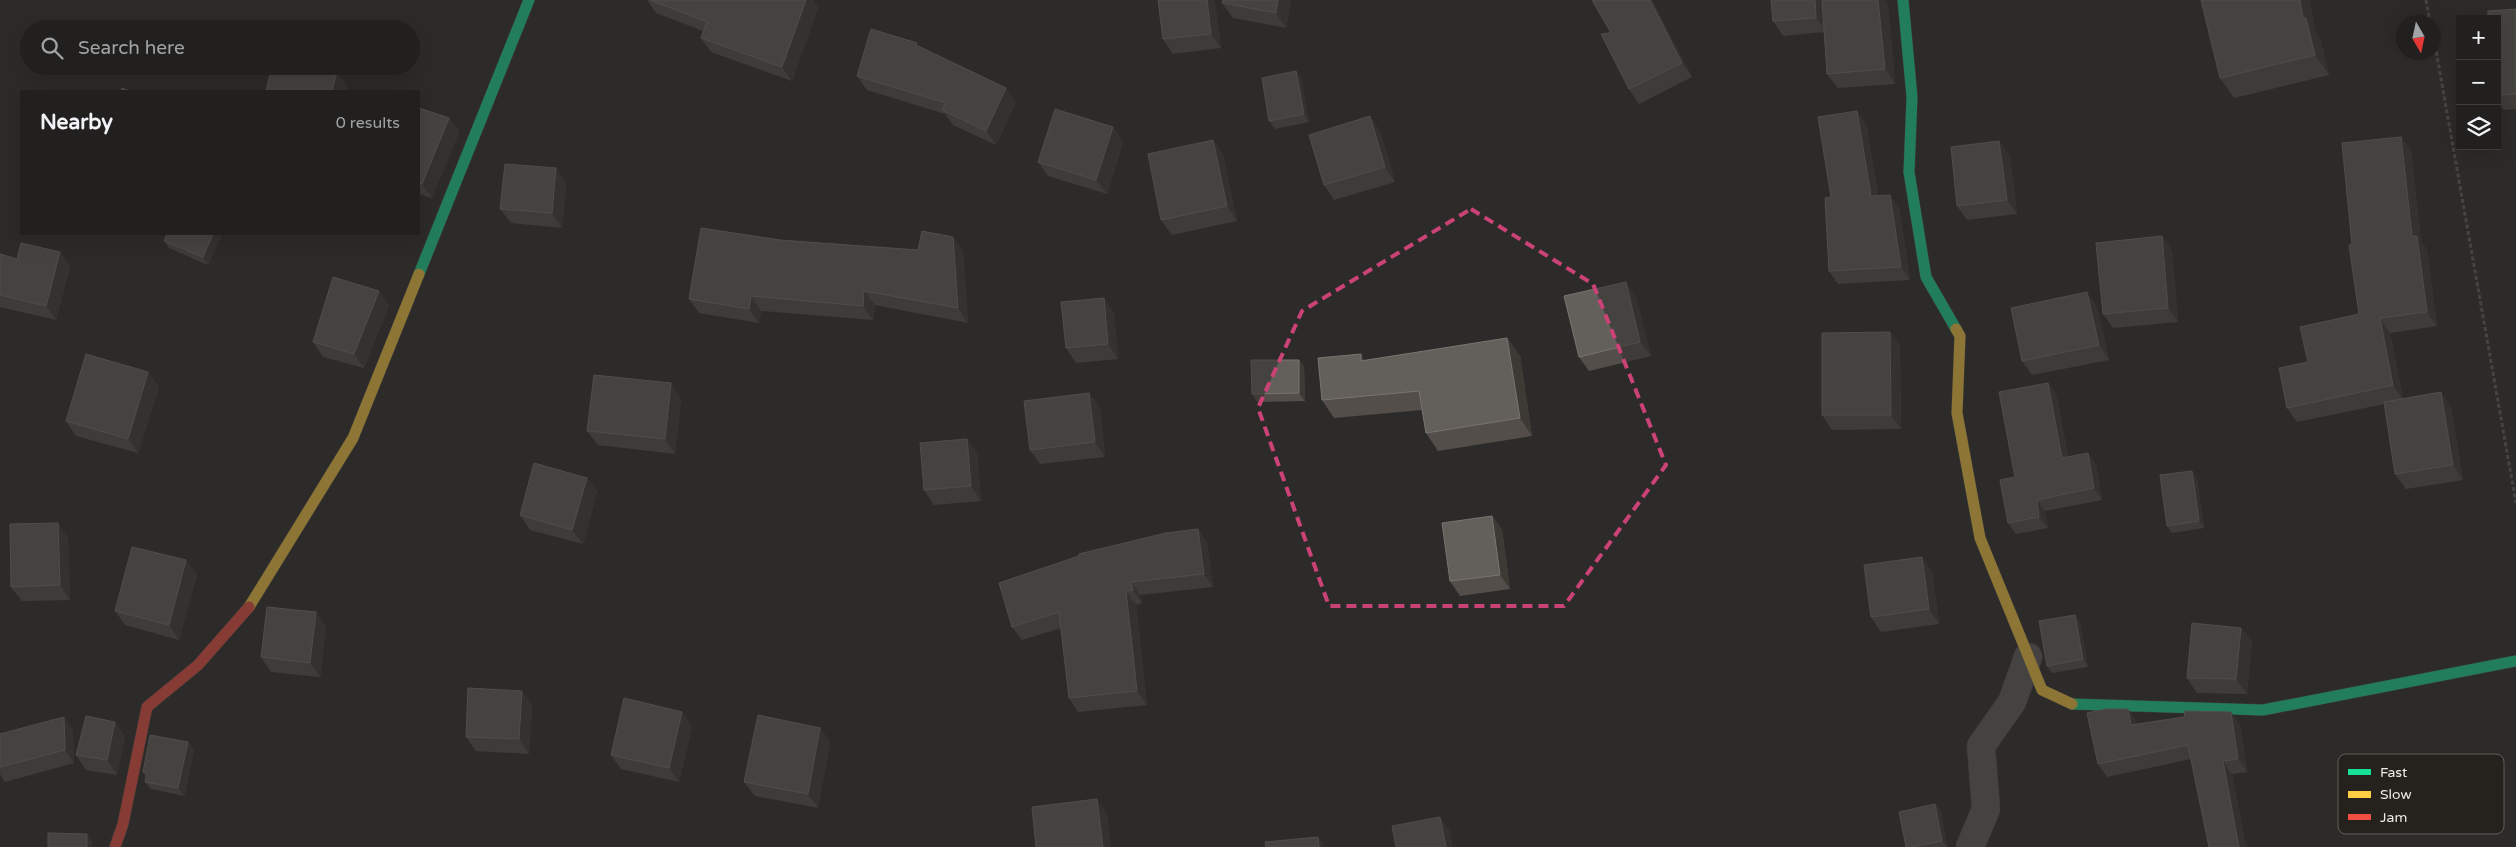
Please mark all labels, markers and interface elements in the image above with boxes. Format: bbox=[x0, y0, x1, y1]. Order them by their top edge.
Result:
north arrow bbox=[2396, 15, 2441, 60]
map controls bbox=[2456, 15, 2501, 150]
button: + bbox=[2456, 15, 2501, 60]
search box bbox=[20, 20, 420, 75]
icon: search bbox=[38, 34, 66, 62]
text: Search here bbox=[78, 37, 185, 59]
button: − bbox=[2456, 60, 2501, 105]
button: layers bbox=[2456, 105, 2501, 150]
text: Nearby bbox=[40, 110, 113, 135]
text: 0 results bbox=[336, 113, 400, 133]
legend bbox=[2338, 754, 2504, 834]
text: Fast bbox=[2380, 764, 2408, 781]
text: Slow bbox=[2380, 786, 2412, 803]
text: Jam bbox=[2380, 809, 2407, 826]

